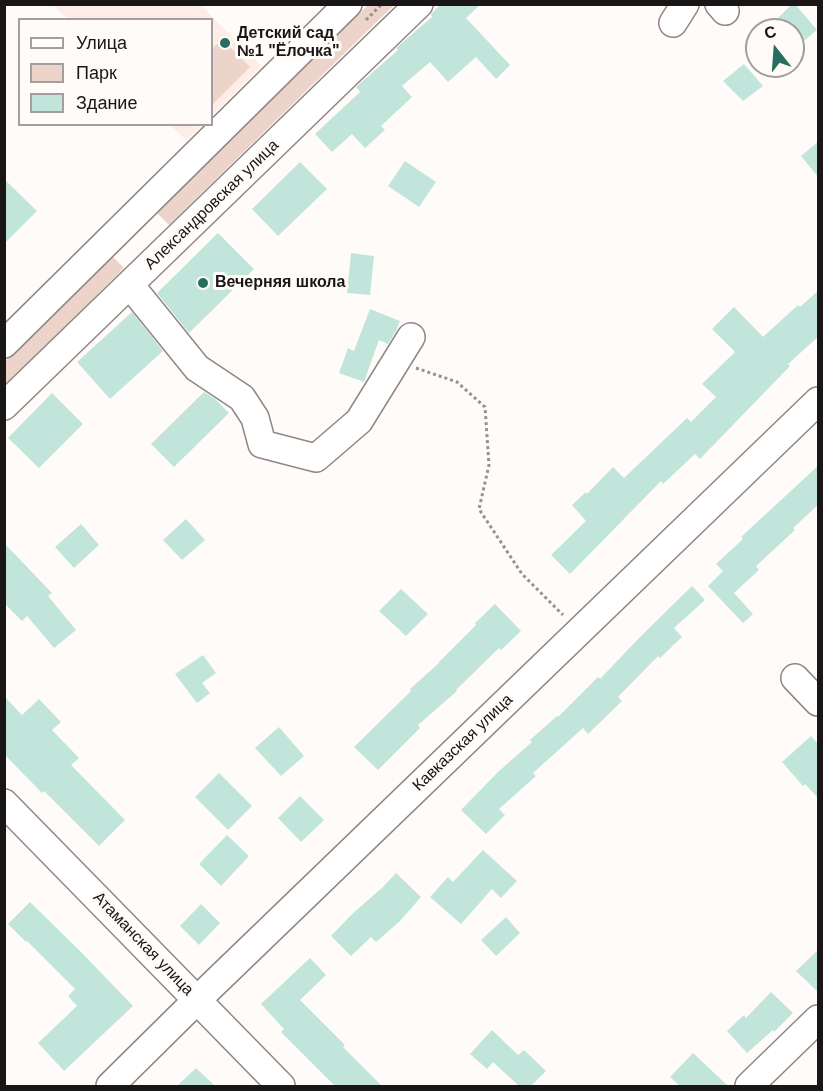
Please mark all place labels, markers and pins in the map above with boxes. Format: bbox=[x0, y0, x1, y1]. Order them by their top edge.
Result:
place label: Детский сад №1 "Ёлочка" bbox=[237, 24, 340, 62]
marker: Детский сад №1 "Ёлочка" bbox=[218, 36, 232, 50]
place label: Вечерняя школа bbox=[215, 273, 345, 293]
marker: Вечерняя школа bbox=[196, 276, 210, 290]

